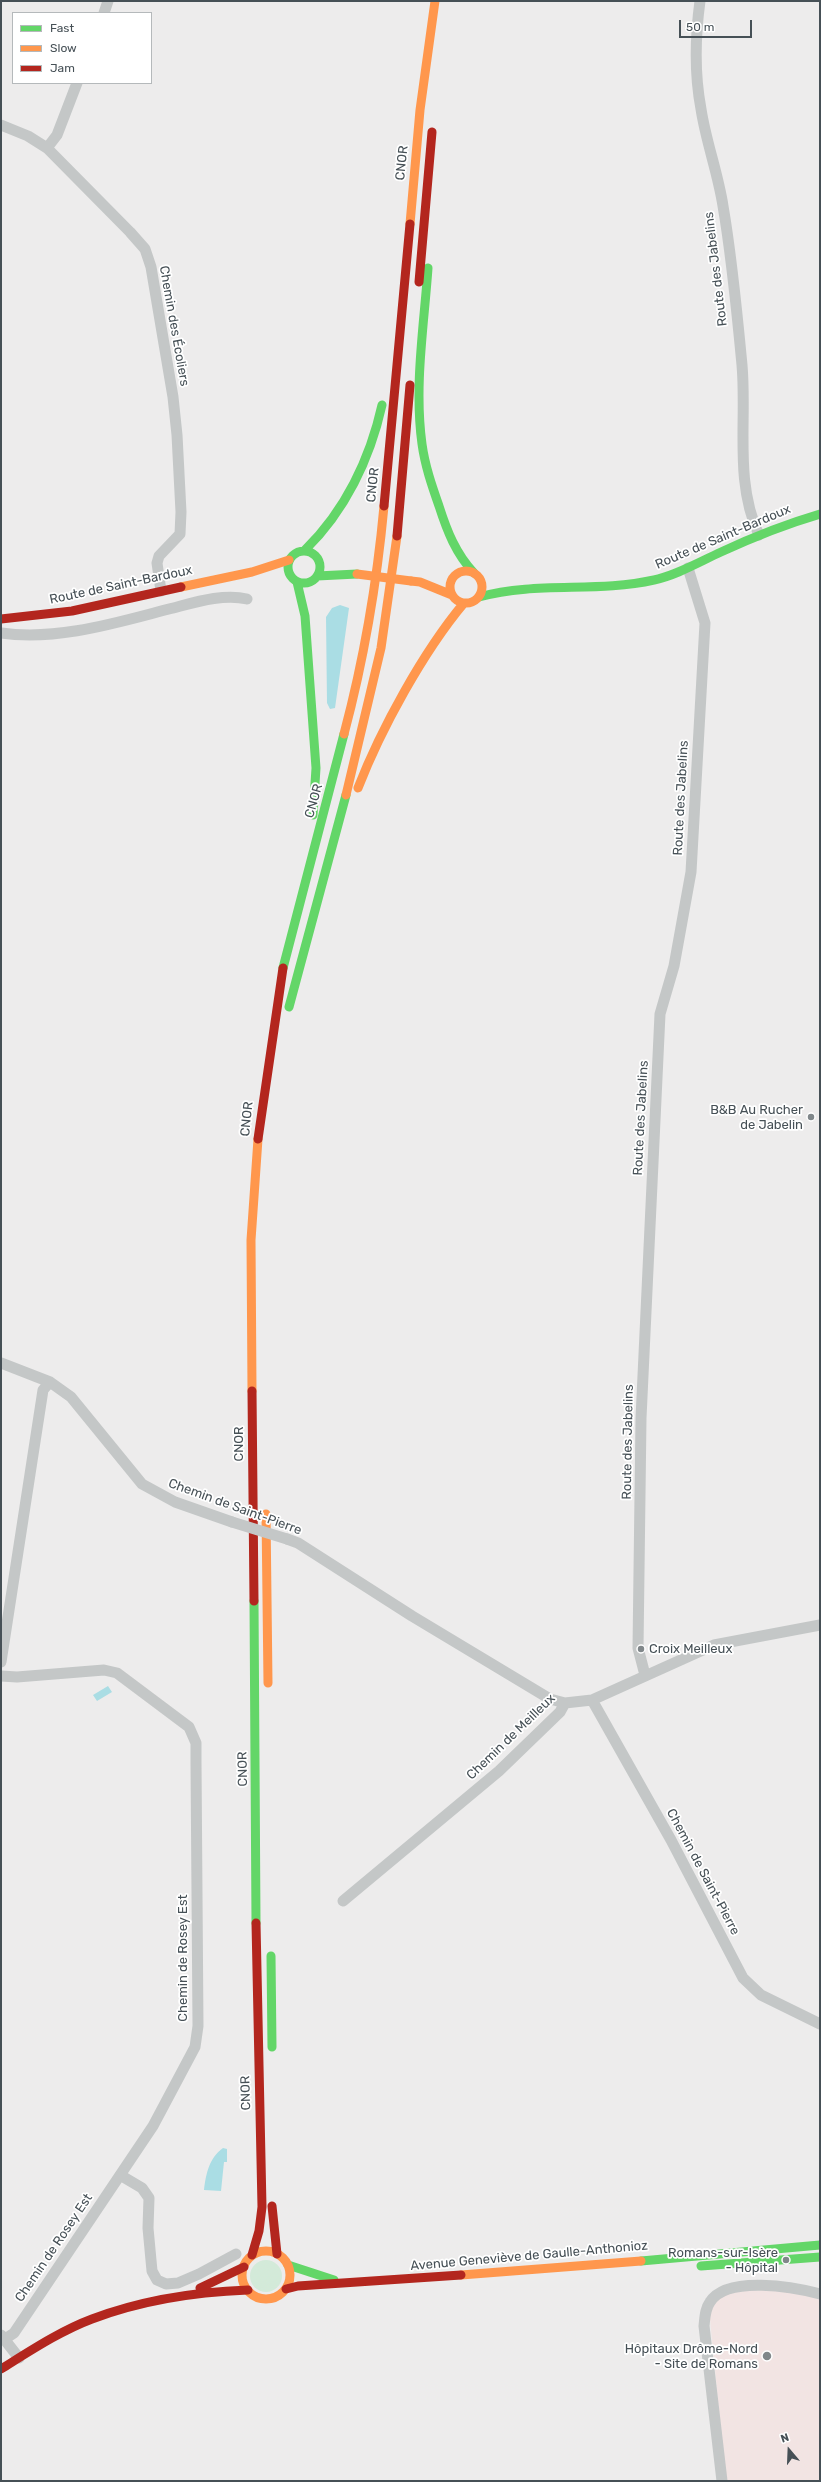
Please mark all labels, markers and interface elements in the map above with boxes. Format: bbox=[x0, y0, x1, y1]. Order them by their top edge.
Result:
legend bbox=[12, 12, 152, 84]
scale bar bbox=[681, 12, 754, 38]
text: 50 m bbox=[686, 20, 714, 34]
text: Fast bbox=[50, 21, 74, 35]
text: Slow bbox=[50, 41, 77, 55]
text: Jam bbox=[50, 61, 75, 75]
street label: CNOR bbox=[392, 145, 412, 181]
street label: Route des Jabelins bbox=[701, 211, 731, 327]
street label: Chemin des Écoliers bbox=[156, 265, 192, 387]
street label: CNOR bbox=[363, 467, 383, 503]
street label: Route de Saint-Bardoux bbox=[653, 501, 793, 573]
street label: Route de Saint-Bardoux bbox=[48, 562, 194, 608]
street label: Route des Jabelins bbox=[670, 740, 692, 856]
street label: CNOR bbox=[302, 782, 326, 820]
street label: Route des Jabelins bbox=[630, 1060, 652, 1176]
street label: CNOR bbox=[237, 1101, 257, 1137]
place label: B&B Au Rucher de Jabelin bbox=[710, 1102, 803, 1133]
marker: B&B Au Rucher de Jabelin bbox=[806, 1112, 816, 1122]
street label: Route des Jabelins bbox=[619, 1384, 637, 1500]
street label: CNOR bbox=[231, 1426, 247, 1462]
street label: Chemin de Saint-Pierre bbox=[166, 1476, 304, 1538]
place label: Croix Meilleux bbox=[649, 1641, 732, 1657]
marker: Croix Meilleux bbox=[636, 1644, 646, 1654]
street label: Chemin de Meilleux bbox=[464, 1691, 558, 1783]
street label: CNOR bbox=[235, 1751, 251, 1787]
street label: Chemin de Saint-Pierre bbox=[663, 1806, 743, 1938]
street label: Chemin de Rosey Est bbox=[175, 1894, 191, 2022]
street label: CNOR bbox=[238, 2075, 254, 2111]
street label: Chemin de Rosey Est bbox=[12, 2191, 96, 2305]
street label: Avenue Geneviève de Gaulle-Anthonioz bbox=[410, 2238, 648, 2274]
place label: Romans-sur-Isère - Hôpital bbox=[668, 2245, 778, 2276]
marker: Romans-sur-Isère - Hôpital bbox=[781, 2255, 791, 2265]
place label: Hôpitaux Drôme-Nord - Site de Romans bbox=[625, 2341, 758, 2372]
marker: Hôpitaux Drôme-Nord - Site de Romans bbox=[761, 2350, 773, 2362]
north arrow bbox=[769, 2430, 809, 2470]
text: N bbox=[779, 2431, 791, 2446]

